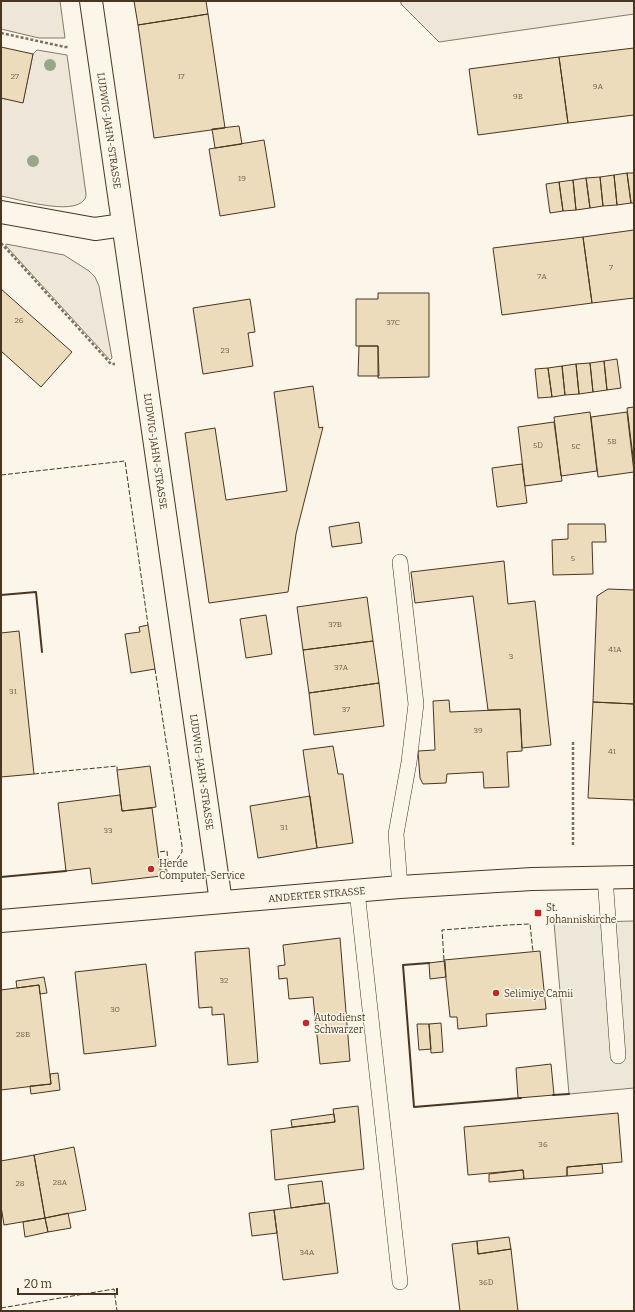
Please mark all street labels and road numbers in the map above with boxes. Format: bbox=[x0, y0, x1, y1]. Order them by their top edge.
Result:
street label: LUDWIG-JAHN-STRASSE bbox=[94, 72, 123, 190]
street label: LUDWIG-JAHN-STRASSE bbox=[141, 392, 169, 510]
street label: LUDWIG-JAHN-STRASSE bbox=[187, 713, 216, 831]
street label: ANDERTER STRASSE bbox=[268, 885, 366, 905]

